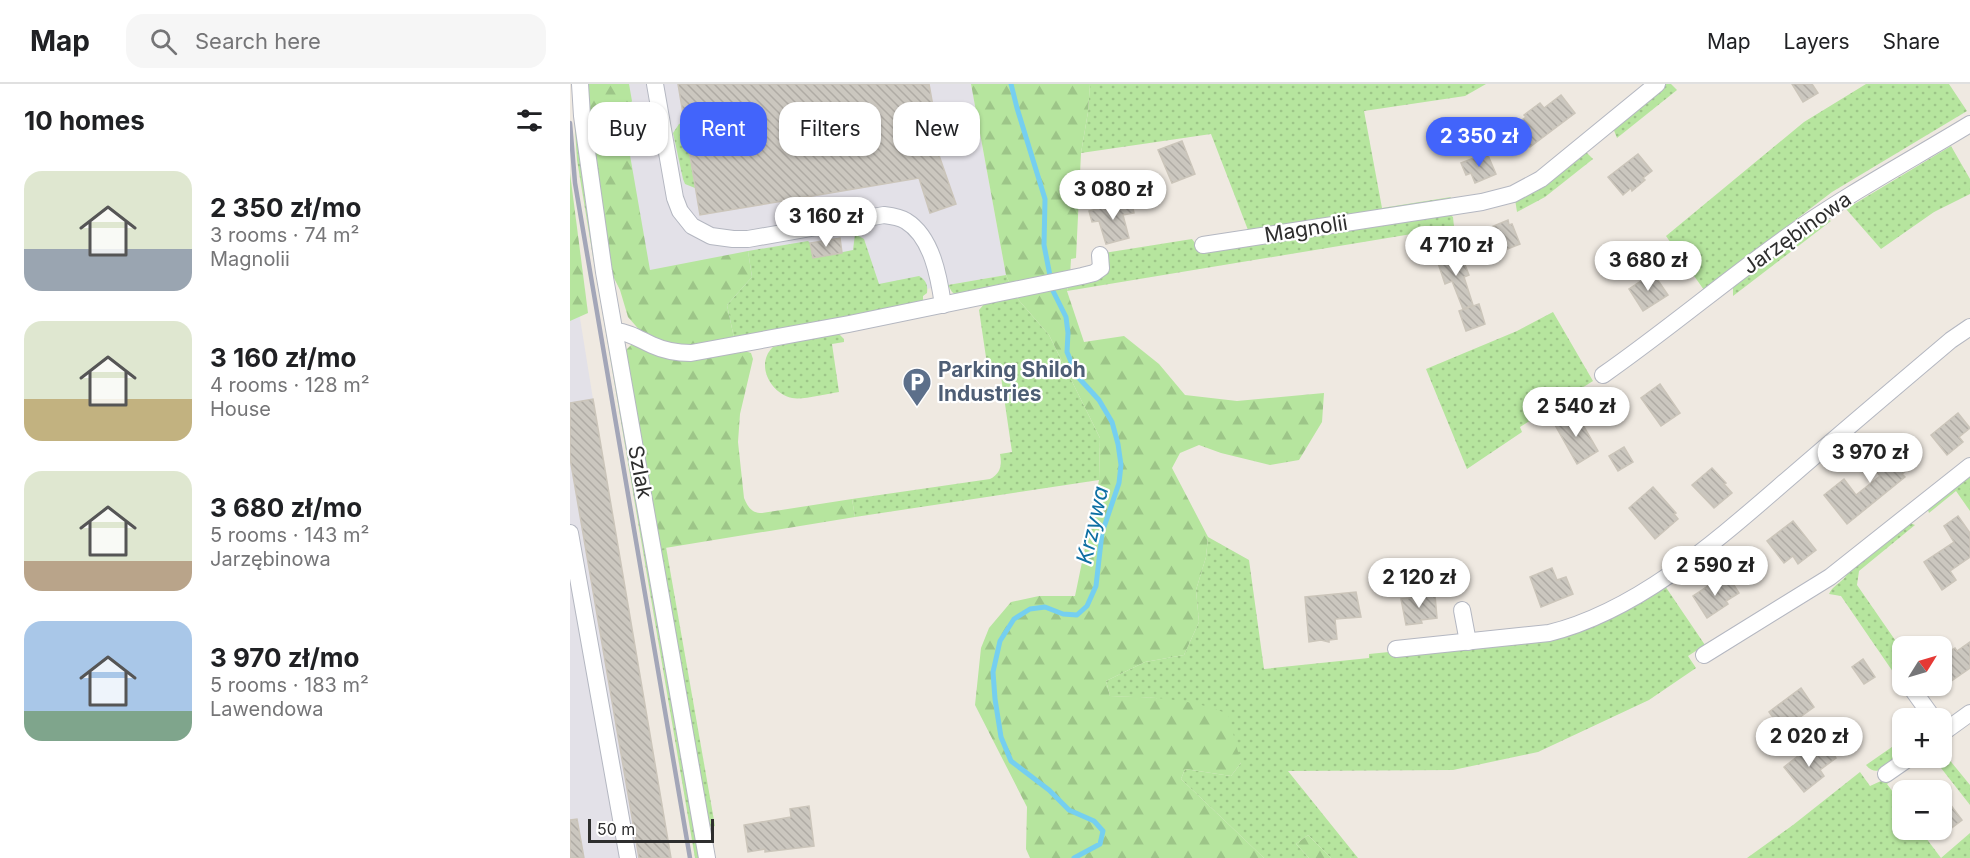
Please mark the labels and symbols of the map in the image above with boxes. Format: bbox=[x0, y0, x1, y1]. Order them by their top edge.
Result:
pin: 2 350 zł bbox=[1417, 117, 1541, 168]
pin: 3 080 zł bbox=[1051, 170, 1175, 221]
street label: Jarzębinowa bbox=[1738, 186, 1856, 279]
pin: 3 160 zł bbox=[764, 197, 888, 248]
street label: Magnolii bbox=[1263, 210, 1349, 247]
pin: 4 710 zł bbox=[1394, 226, 1518, 277]
pin: 3 680 zł bbox=[1586, 241, 1710, 292]
place label: Parking Shiloh Industries bbox=[938, 357, 1086, 406]
parking icon: Parking Shiloh Industries bbox=[901, 366, 933, 408]
pin: 2 540 zł bbox=[1514, 387, 1638, 438]
pin: 3 970 zł bbox=[1808, 433, 1932, 484]
street label: Szlak bbox=[623, 443, 658, 501]
water label: Krzywa bbox=[1070, 484, 1114, 566]
pin: 2 590 zł bbox=[1653, 546, 1777, 597]
pin: 2 120 zł bbox=[1357, 558, 1481, 609]
north arrow bbox=[1892, 636, 1952, 696]
pin: 2 020 zł bbox=[1747, 717, 1871, 768]
scale bar bbox=[588, 816, 714, 844]

